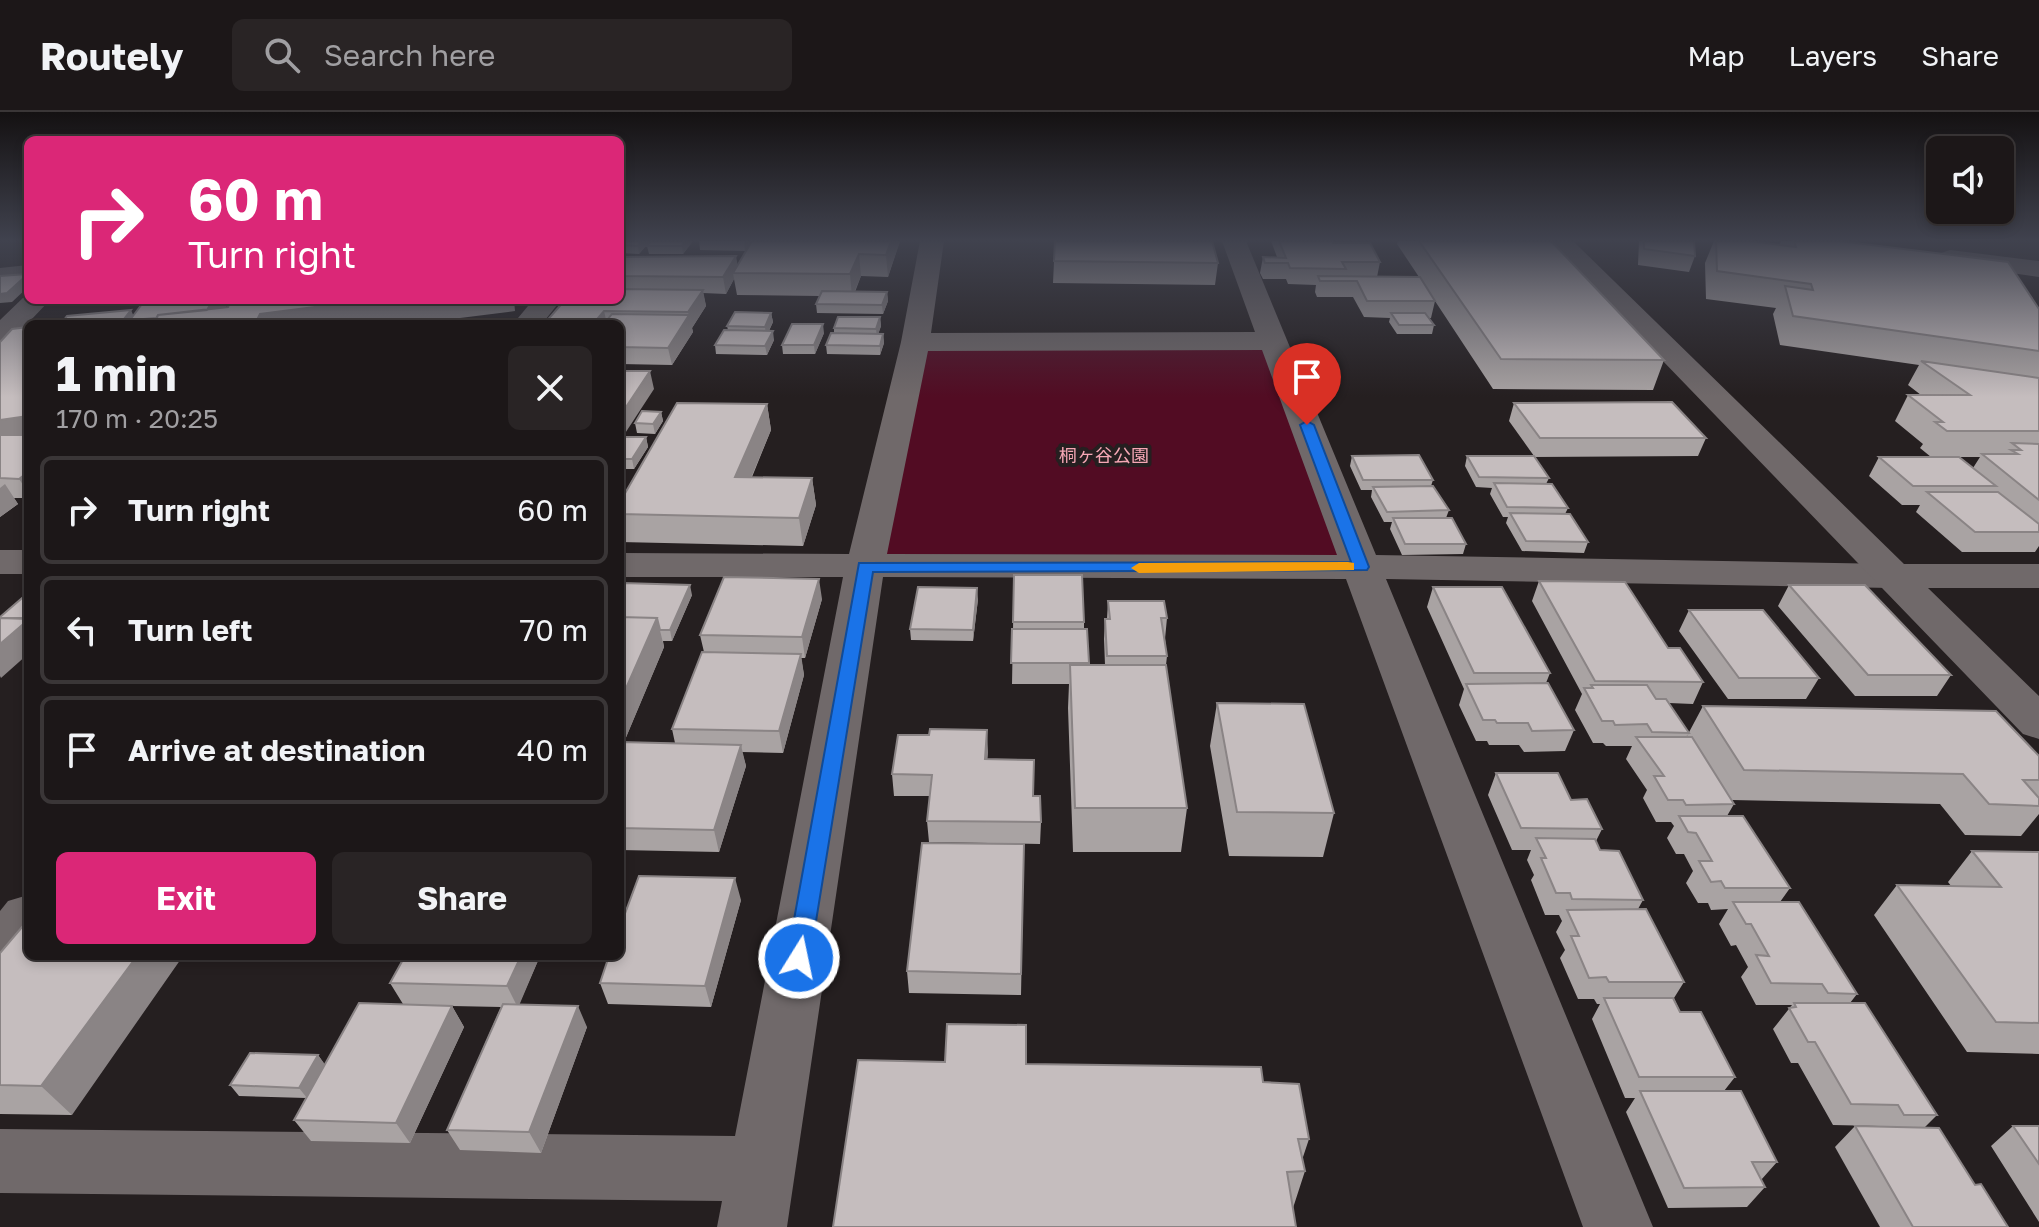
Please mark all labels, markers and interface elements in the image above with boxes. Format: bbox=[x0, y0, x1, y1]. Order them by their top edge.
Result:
search box bbox=[232, 19, 792, 91]
text: Routely bbox=[40, 33, 184, 78]
icon: search bbox=[260, 33, 304, 77]
text: Search here bbox=[324, 37, 496, 73]
text: Map bbox=[1687, 39, 1745, 72]
text: Layers bbox=[1789, 39, 1877, 72]
text: Share bbox=[1921, 39, 1999, 72]
map controls bbox=[1926, 136, 2014, 224]
button: sound bbox=[1926, 136, 2014, 224]
text: 60 m bbox=[188, 165, 323, 232]
icon: right bbox=[56, 168, 160, 272]
text: Turn right bbox=[188, 233, 356, 276]
pin bbox=[1273, 343, 1341, 425]
text: 1 min bbox=[56, 344, 177, 402]
button: close bbox=[508, 346, 592, 430]
icon: arrive bbox=[1285, 355, 1329, 399]
text: 170 m · 20:25 bbox=[56, 403, 218, 434]
park label: 桐ヶ谷公園 bbox=[1059, 444, 1149, 466]
icon: right bbox=[60, 488, 104, 532]
text: Turn right bbox=[128, 492, 270, 528]
text: 60 m bbox=[517, 492, 588, 528]
icon: left bbox=[60, 608, 104, 652]
text: Turn left bbox=[128, 612, 253, 648]
text: 70 m bbox=[519, 612, 588, 648]
icon: arrive bbox=[60, 728, 104, 772]
text: Arrive at destination bbox=[128, 732, 425, 768]
text: 40 m bbox=[517, 732, 588, 768]
button: Exit bbox=[56, 852, 316, 944]
button: Share bbox=[332, 852, 592, 944]
position arrow bbox=[757, 916, 841, 1000]

